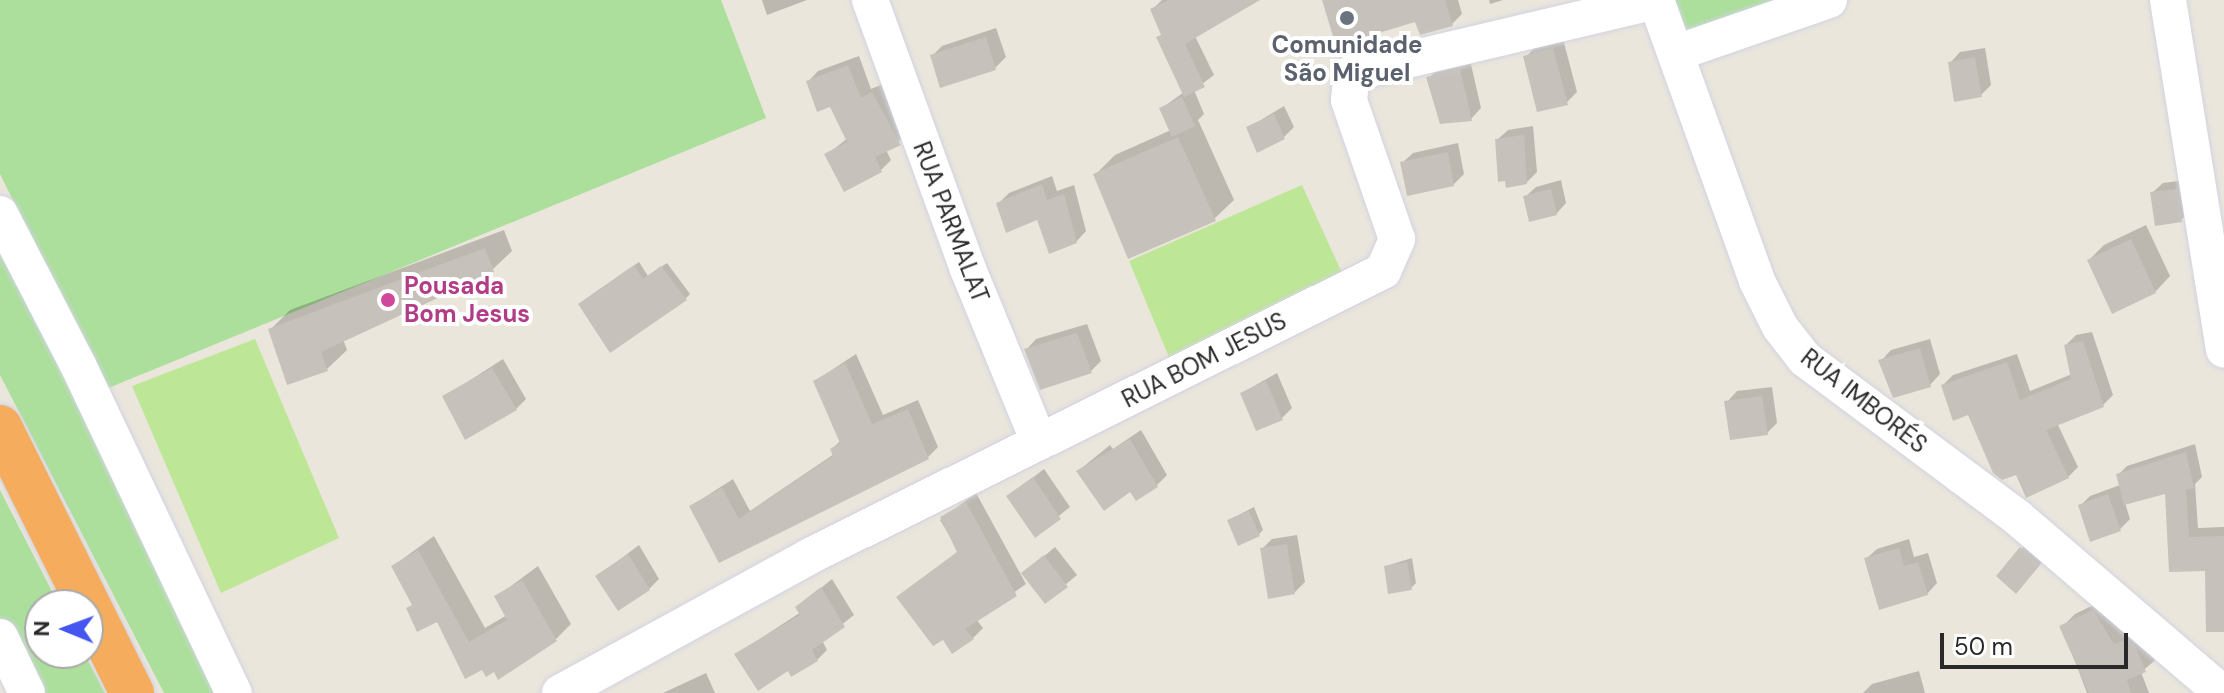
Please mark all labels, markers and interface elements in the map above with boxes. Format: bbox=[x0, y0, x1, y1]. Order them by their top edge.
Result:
marker: Comunidade São Miguel bbox=[1338, 9, 1356, 27]
place label: Comunidade São Miguel bbox=[1271, 31, 1423, 87]
street label: RUA PARMALAT bbox=[907, 138, 995, 306]
place label: Pousada Bom Jesus bbox=[404, 272, 530, 328]
marker: Pousada Bom Jesus bbox=[379, 291, 397, 309]
street label: RUA BOM JESUS bbox=[1117, 306, 1291, 414]
street label: RUA IMBORÉS bbox=[1795, 343, 1933, 459]
north arrow bbox=[24, 589, 104, 669]
scale bar bbox=[1944, 617, 2132, 667]
text: N bbox=[27, 620, 56, 637]
text: 50 m bbox=[1954, 631, 2013, 662]

